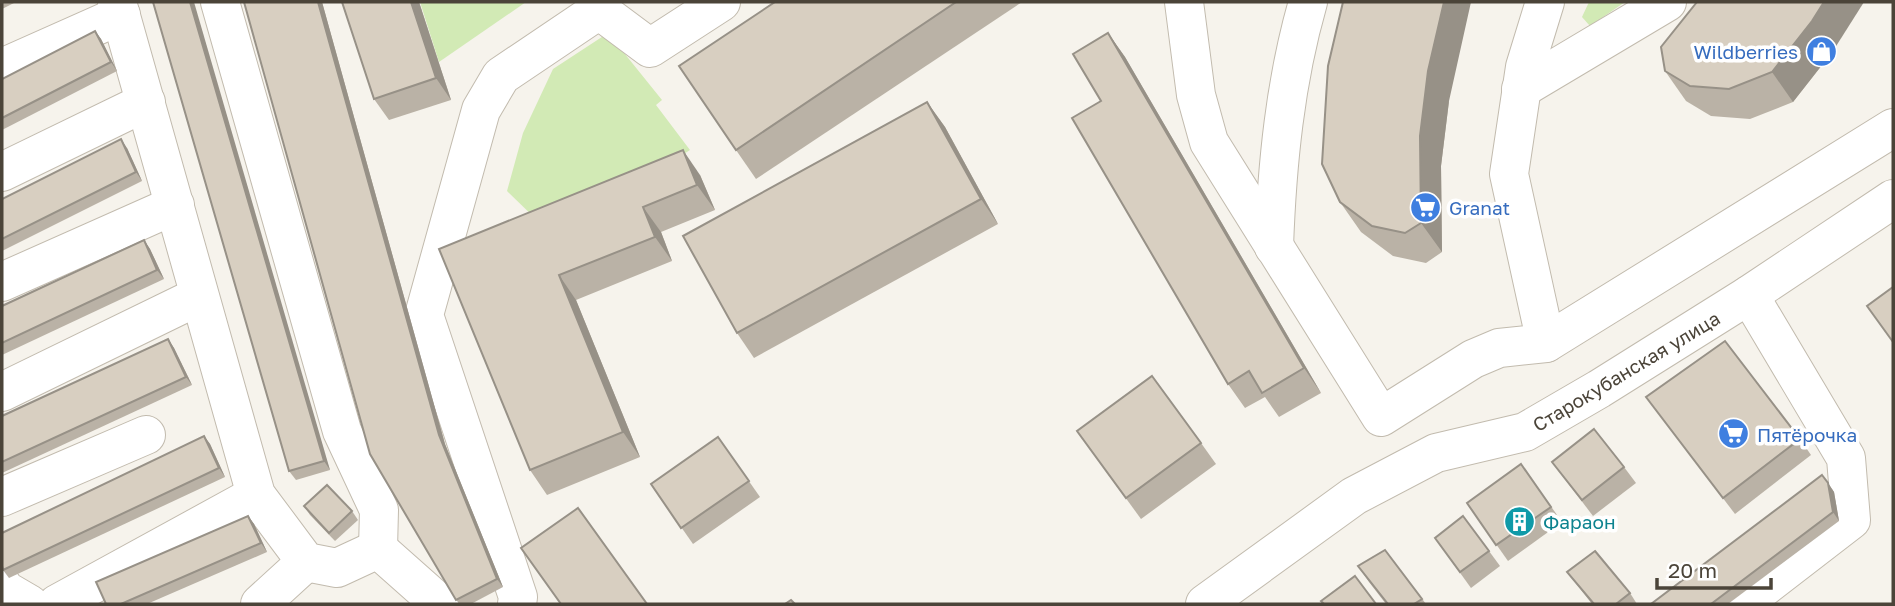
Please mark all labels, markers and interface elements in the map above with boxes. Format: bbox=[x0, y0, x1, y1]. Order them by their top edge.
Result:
shop icon: Wildberries bbox=[1804, 34, 1838, 68]
place label: Wildberries bbox=[1693, 40, 1798, 63]
supermarket icon: Granat bbox=[1409, 190, 1443, 224]
place label: Granat bbox=[1449, 196, 1510, 219]
street label: Старокубанская улица bbox=[1528, 306, 1724, 436]
supermarket icon: Пятёрочка bbox=[1717, 417, 1751, 451]
place label: Пятёрочка bbox=[1757, 423, 1857, 446]
building icon: Фараон bbox=[1503, 504, 1537, 538]
place label: Фараон bbox=[1543, 510, 1616, 533]
scale bar bbox=[1657, 546, 1771, 590]
text: 20 m bbox=[1668, 557, 1717, 583]

